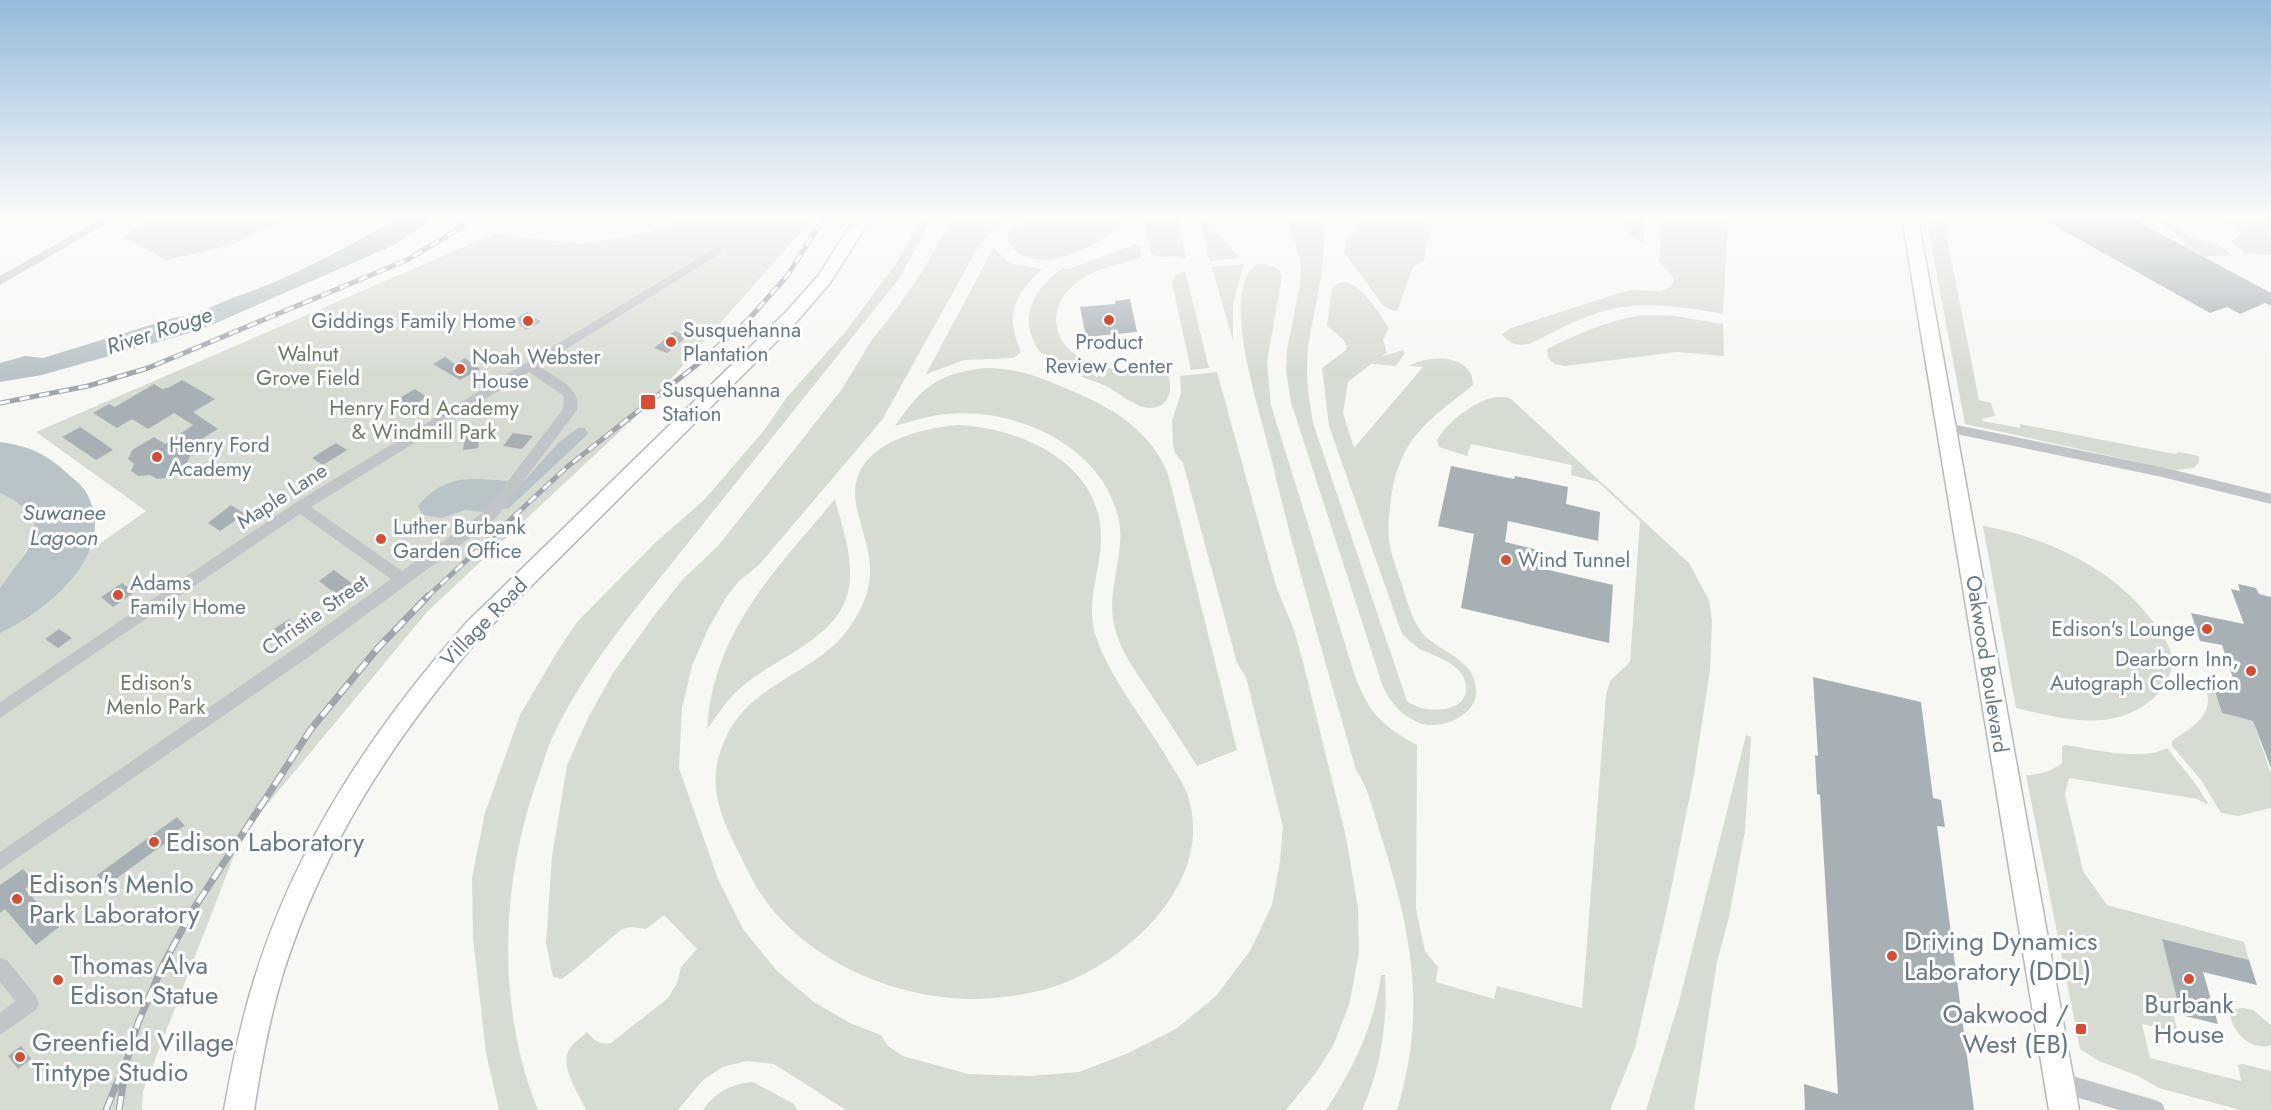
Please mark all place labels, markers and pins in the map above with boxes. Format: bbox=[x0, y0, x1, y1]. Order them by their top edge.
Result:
place label: Giddings Family Home bbox=[311, 306, 516, 336]
marker: Product Review Center bbox=[1102, 313, 1116, 327]
marker: Giddings Family Home bbox=[521, 314, 535, 328]
place label: Susquehanna Plantation bbox=[683, 315, 801, 369]
place label: Product Review Center bbox=[1045, 327, 1173, 381]
marker: Susquehanna Plantation bbox=[664, 335, 678, 349]
place label: Noah Webster House bbox=[472, 342, 601, 396]
marker: Noah Webster House bbox=[453, 362, 467, 376]
place label: Susquehanna Station bbox=[662, 375, 780, 429]
marker: Susquehanna Station bbox=[639, 393, 657, 411]
place label: Henry Ford Academy bbox=[169, 430, 270, 484]
marker: Henry Ford Academy bbox=[150, 450, 164, 464]
place label: Luther Burbank Garden Office bbox=[393, 512, 526, 566]
marker: Luther Burbank Garden Office bbox=[374, 532, 388, 546]
place label: Wind Tunnel bbox=[1518, 545, 1630, 575]
marker: Wind Tunnel bbox=[1499, 553, 1513, 567]
place label: Adams Family Home bbox=[130, 568, 246, 622]
marker: Adams Family Home bbox=[111, 588, 125, 602]
place label: Edison's Lounge bbox=[2051, 614, 2195, 644]
marker: Edison's Lounge bbox=[2200, 622, 2214, 636]
place label: Dearborn Inn, Autograph Collection bbox=[2050, 644, 2239, 698]
marker: Dearborn Inn, Autograph Collection bbox=[2244, 664, 2258, 678]
place label: Edison Laboratory bbox=[166, 823, 365, 861]
marker: Edison Laboratory bbox=[147, 835, 161, 849]
place label: Edison's Menlo Park Laboratory bbox=[29, 865, 200, 933]
marker: Edison's Menlo Park Laboratory bbox=[10, 892, 24, 906]
place label: Driving Dynamics Laboratory (DDL) bbox=[1904, 922, 2097, 990]
place label: Thomas Alva Edison Statue bbox=[70, 946, 218, 1014]
marker: Driving Dynamics Laboratory (DDL) bbox=[1885, 949, 1899, 963]
marker: Burbank House bbox=[2182, 972, 2196, 986]
marker: Thomas Alva Edison Statue bbox=[51, 973, 65, 987]
place label: Burbank House bbox=[2144, 985, 2234, 1053]
place label: Oakwood / West (EB) bbox=[1942, 995, 2069, 1063]
marker: Oakwood / West (EB) bbox=[2074, 1022, 2088, 1036]
place label: Greenfield Village Tintype Studio bbox=[32, 1023, 234, 1091]
marker: Greenfield Village Tintype Studio bbox=[13, 1050, 27, 1064]

